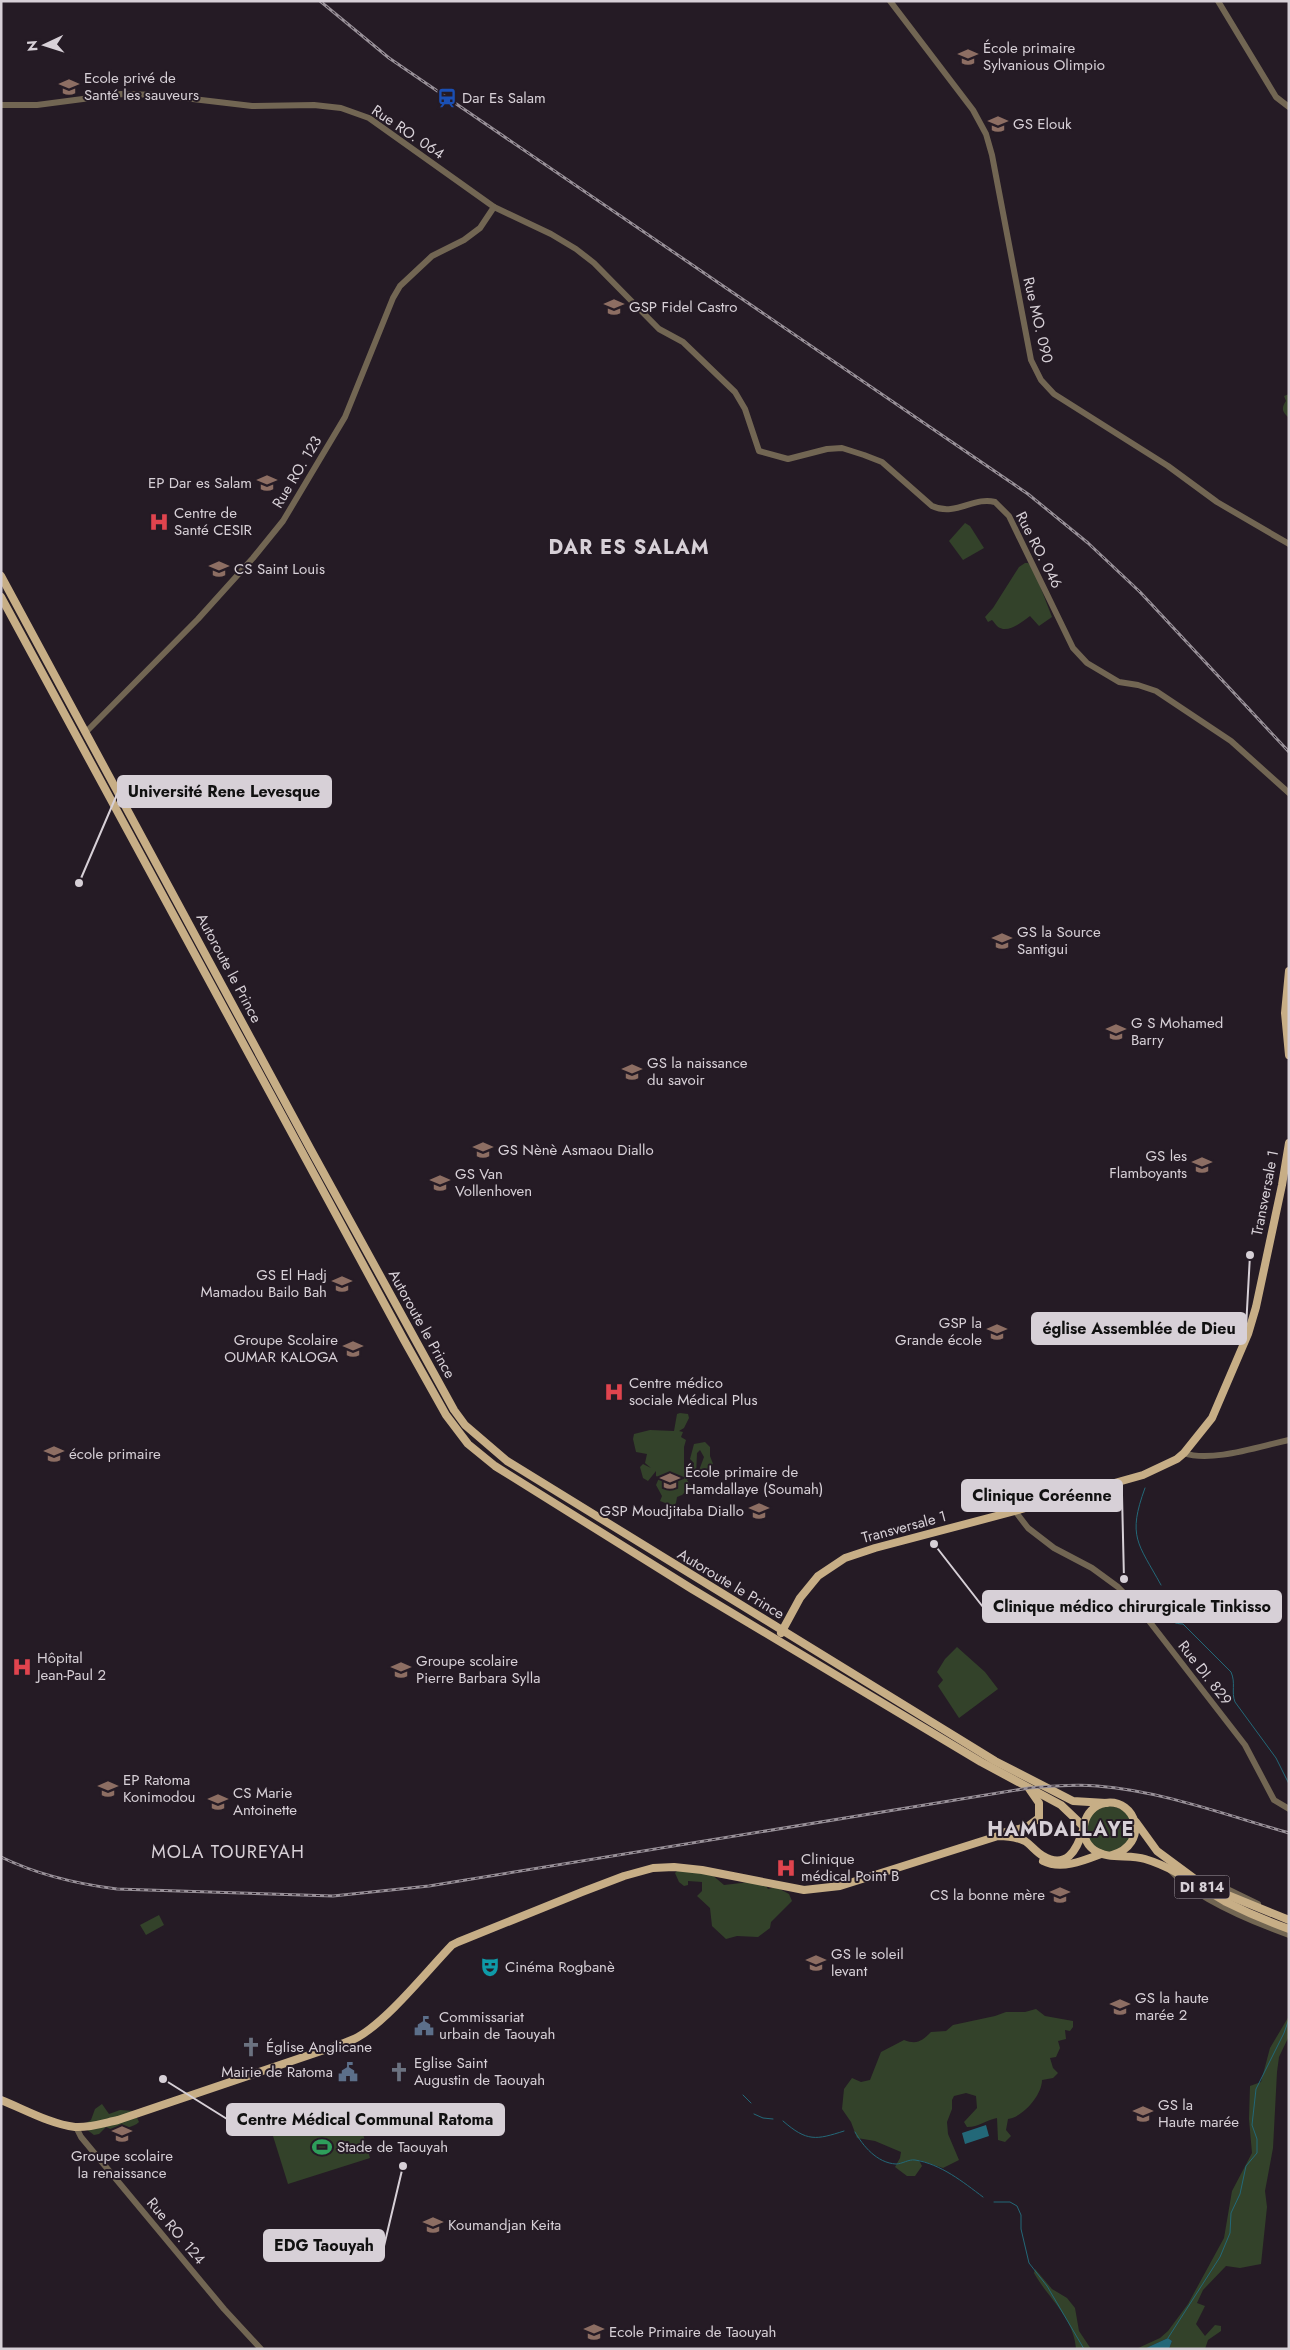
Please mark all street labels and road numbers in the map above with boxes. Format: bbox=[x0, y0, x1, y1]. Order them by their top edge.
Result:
street label: Rue RO. 064 bbox=[367, 99, 449, 165]
street label: Rue MO. 090 bbox=[1017, 275, 1059, 365]
street label: Rue RO. 123 bbox=[267, 432, 327, 512]
street label: Rue RO. 046 bbox=[1010, 508, 1068, 592]
street label: Autoroute le Prince bbox=[191, 909, 267, 1027]
street label: Transversale 1 bbox=[1246, 1148, 1284, 1238]
street label: Autoroute le Prince bbox=[383, 1266, 461, 1383]
street label: Transversale 1 bbox=[859, 1505, 949, 1549]
street label: Autoroute le Prince bbox=[673, 1543, 789, 1625]
street label: Rue DI. 829 bbox=[1173, 1636, 1237, 1710]
road number: DI 814 bbox=[1174, 1875, 1230, 1898]
street label: Rue RO. 124 bbox=[141, 2193, 211, 2269]

